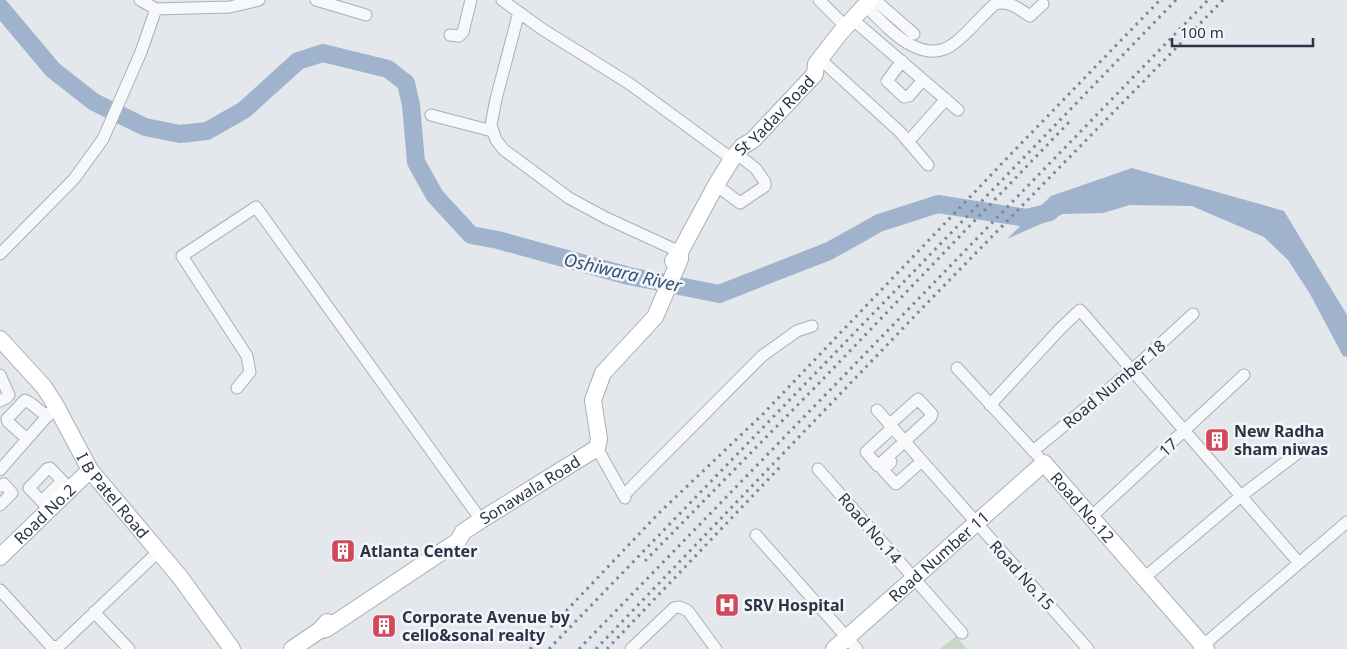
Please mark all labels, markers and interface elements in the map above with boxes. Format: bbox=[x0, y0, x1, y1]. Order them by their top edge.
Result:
scale bar bbox=[1172, 15, 1313, 47]
text: 100 m bbox=[1180, 22, 1224, 42]
street label: St Yadav Road bbox=[729, 70, 819, 160]
water label: Oshiwara River bbox=[562, 247, 685, 297]
street label: Road Number 18 bbox=[1058, 335, 1170, 433]
place label: New Radha sham niwas bbox=[1234, 420, 1328, 460]
building icon: New Radha sham niwas bbox=[1204, 427, 1230, 453]
street label: 17 bbox=[1154, 433, 1182, 461]
street label: I B Patel Road bbox=[72, 449, 154, 543]
street label: Sonawala Road bbox=[475, 450, 584, 529]
street label: Road No.12 bbox=[1046, 467, 1119, 547]
street label: Road No.2 bbox=[9, 479, 80, 549]
street label: Road No.14 bbox=[833, 488, 907, 568]
street label: Road Number 11 bbox=[884, 506, 994, 607]
street label: Road No.15 bbox=[985, 535, 1059, 615]
building icon: Atlanta Center bbox=[330, 538, 356, 564]
place label: Atlanta Center bbox=[360, 540, 477, 562]
hospital icon: SRV Hospital bbox=[714, 592, 740, 618]
place label: SRV Hospital bbox=[744, 594, 844, 616]
place label: Corporate Avenue by cello&sonal realty bbox=[402, 606, 571, 646]
building icon: Corporate Avenue by cello&sonal realty bbox=[371, 613, 397, 639]

